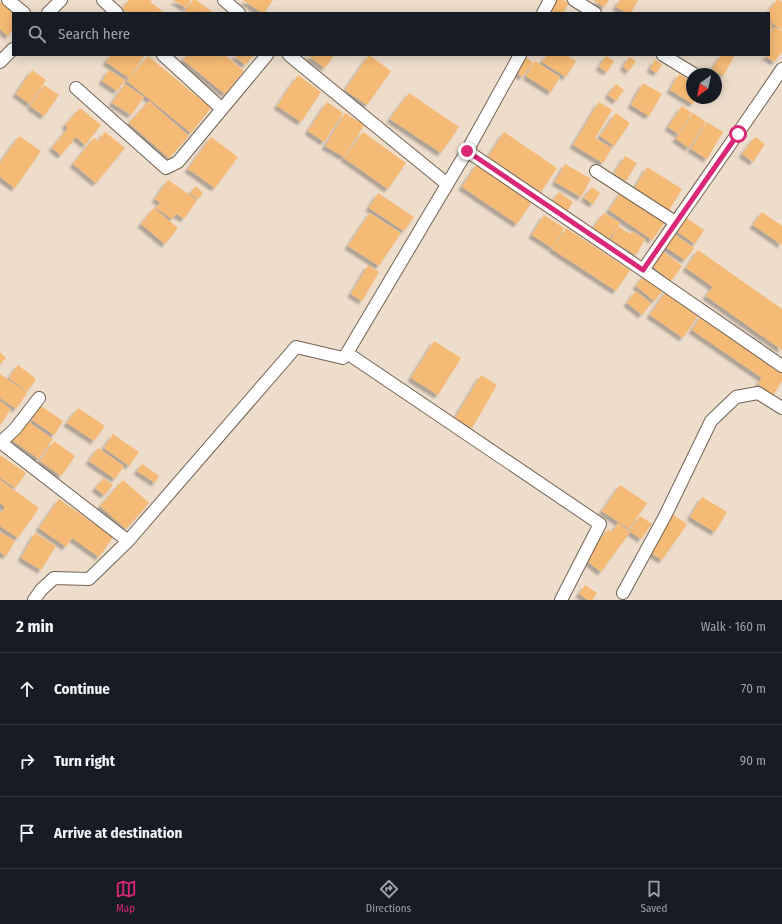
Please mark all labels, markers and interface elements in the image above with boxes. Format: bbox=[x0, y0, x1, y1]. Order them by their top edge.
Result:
search box bbox=[12, 12, 770, 56]
icon: search bbox=[26, 23, 48, 45]
text: Search here bbox=[58, 25, 130, 43]
north arrow bbox=[686, 68, 722, 104]
route start bbox=[729, 125, 747, 143]
route end bbox=[458, 142, 476, 160]
text: 2 min bbox=[16, 616, 54, 637]
text: Walk · 160 m bbox=[701, 619, 766, 634]
icon: ahead bbox=[16, 678, 38, 700]
text: Continue bbox=[54, 680, 110, 698]
text: 70 m bbox=[741, 681, 766, 696]
icon: right bbox=[16, 750, 38, 772]
text: Turn right bbox=[54, 752, 115, 770]
text: 90 m bbox=[740, 753, 766, 768]
icon: arrive bbox=[16, 822, 38, 844]
text: Arrive at destination bbox=[54, 824, 182, 842]
tab: Map bbox=[115, 878, 137, 915]
tab: Directions bbox=[366, 878, 411, 915]
tab: Saved bbox=[641, 878, 667, 915]

